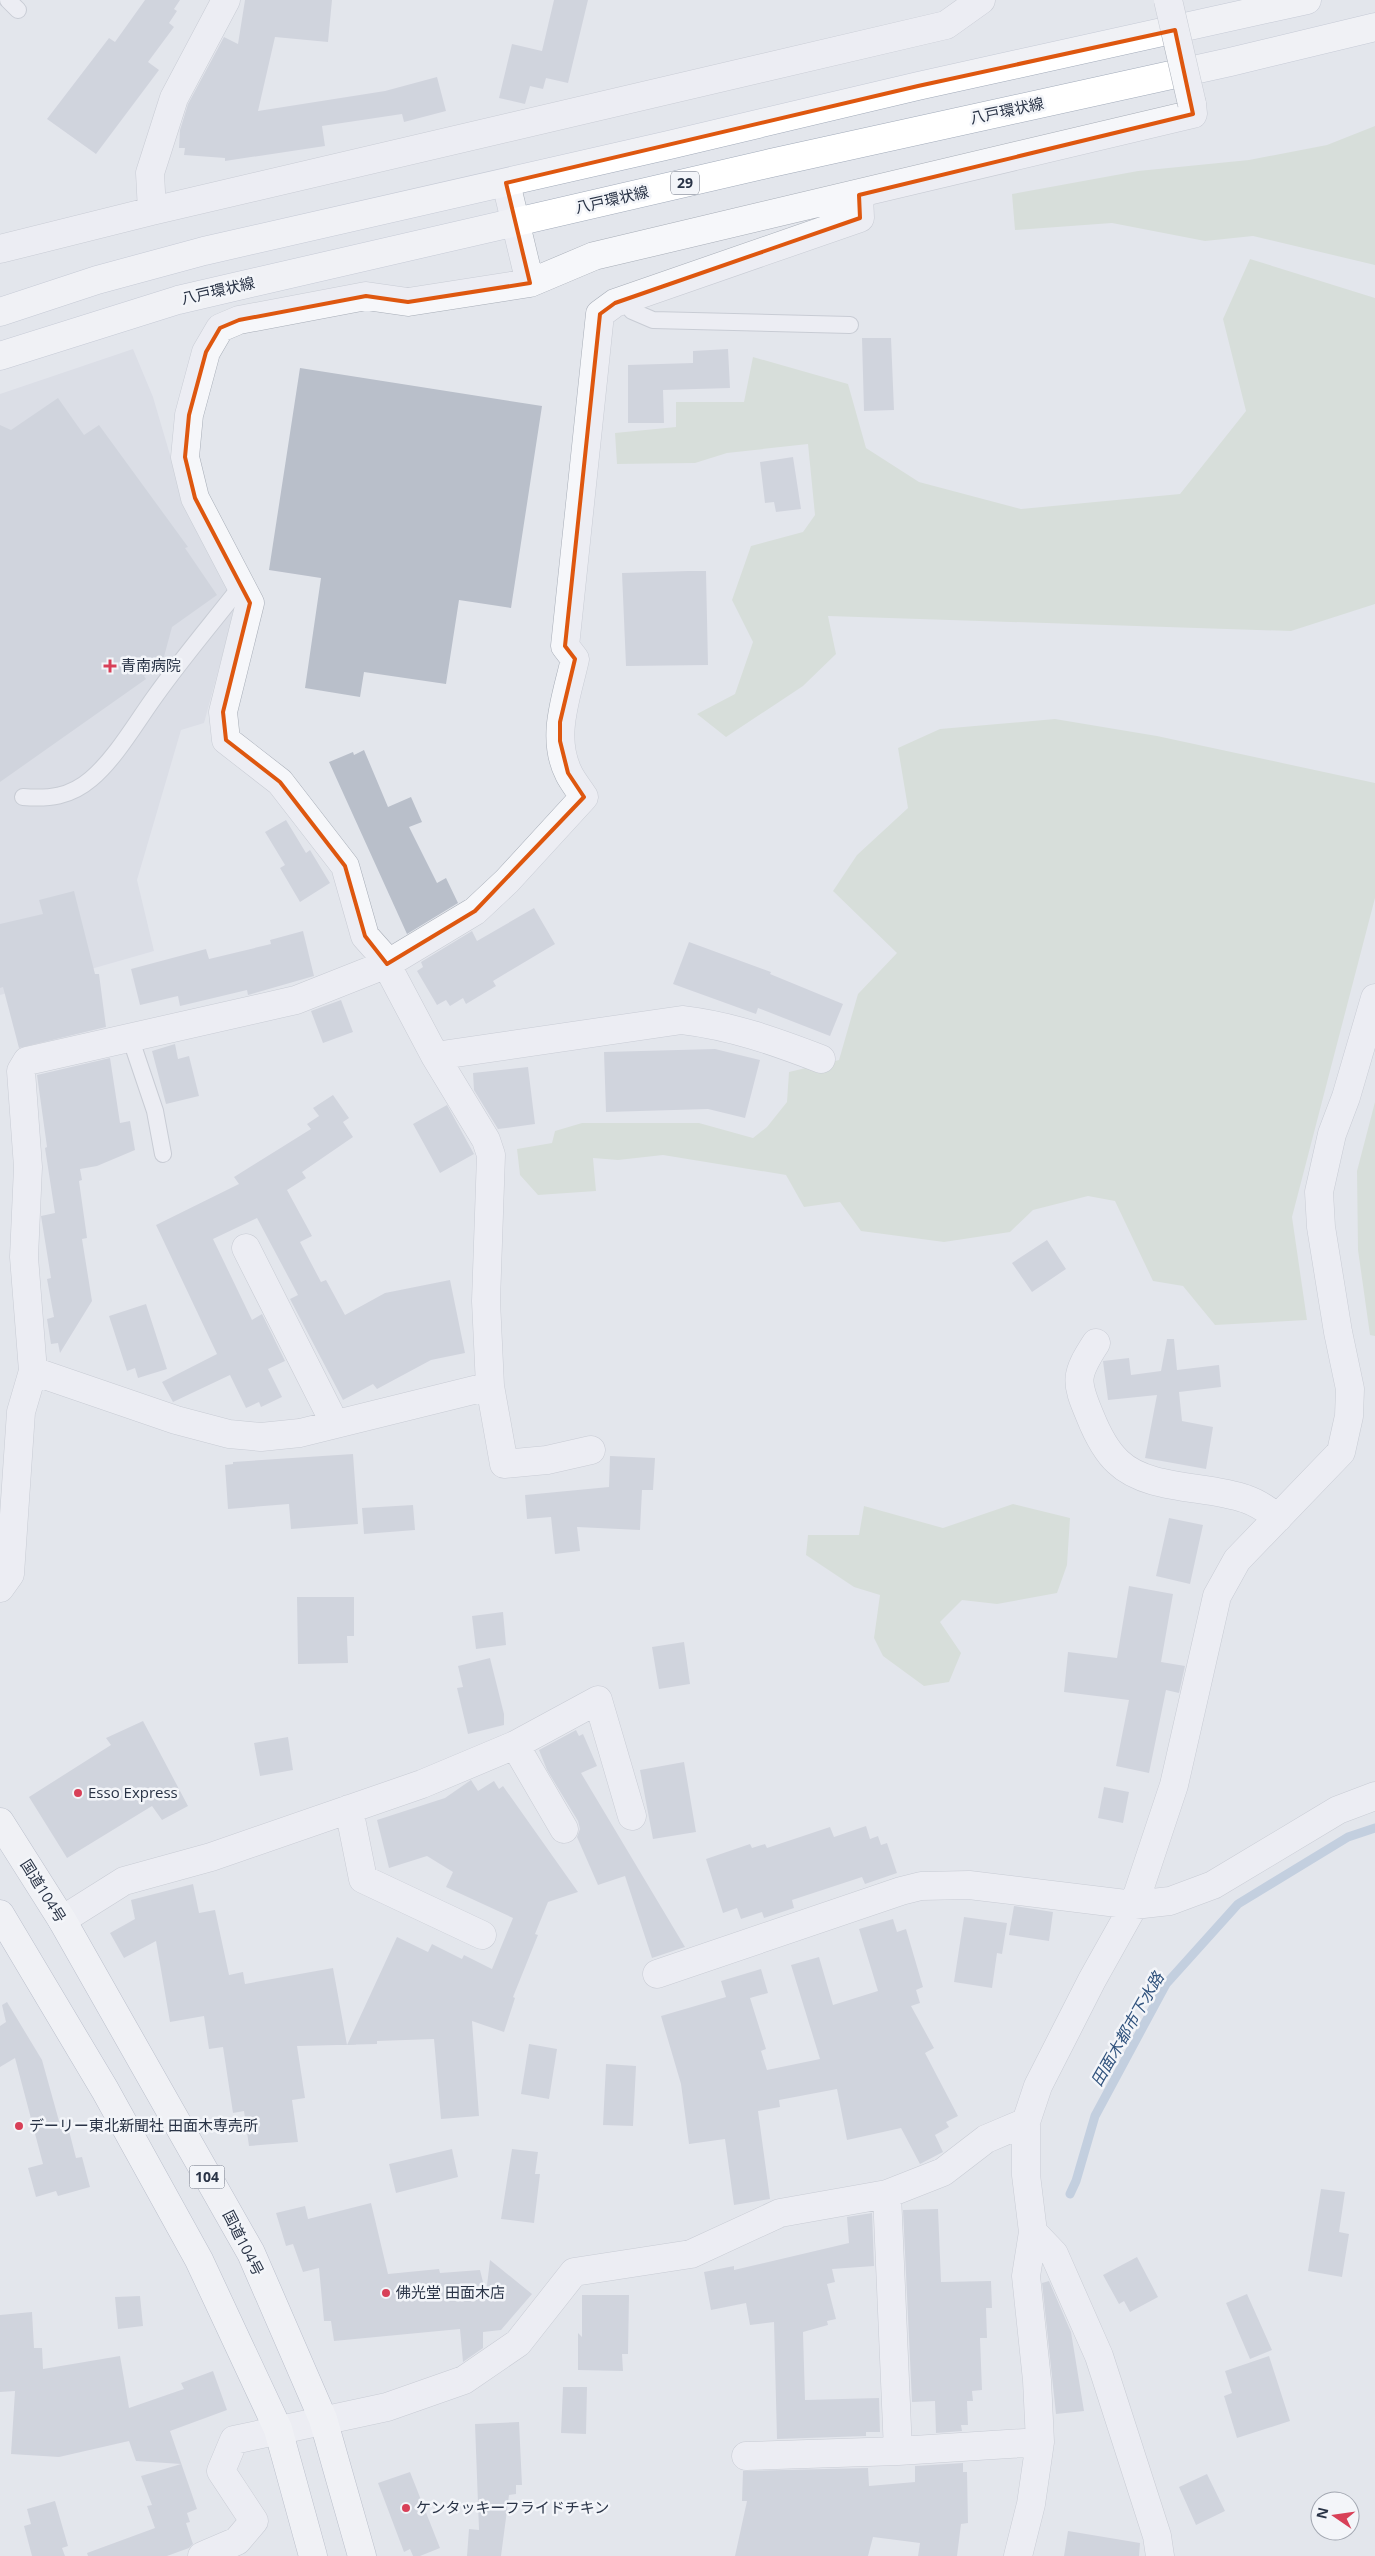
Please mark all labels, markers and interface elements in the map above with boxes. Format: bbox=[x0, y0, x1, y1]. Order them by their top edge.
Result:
street label: 八戸環状線 bbox=[968, 92, 1046, 128]
road number: 29 bbox=[671, 172, 699, 194]
street label: 八戸環状線 bbox=[573, 181, 651, 217]
street label: 八戸環状線 bbox=[179, 272, 257, 308]
place label: 青南病院 bbox=[121, 655, 181, 675]
marker: 青南病院 bbox=[103, 659, 117, 673]
place label: Esso Express bbox=[88, 1782, 178, 1802]
marker: Esso Express bbox=[72, 1787, 84, 1799]
street label: 国道104号 bbox=[17, 1855, 71, 1926]
water label: 田面木都市下水路 bbox=[1085, 1966, 1170, 2090]
place label: デーリー東北新聞社 田面木専売所 bbox=[29, 2115, 258, 2135]
marker: デーリー東北新聞社 田面木専売所 bbox=[13, 2120, 25, 2132]
road number: 104 bbox=[190, 2166, 224, 2188]
street label: 国道104号 bbox=[219, 2206, 269, 2279]
place label: 佛光堂 田面木店 bbox=[396, 2282, 505, 2302]
marker: 佛光堂 田面木店 bbox=[380, 2287, 392, 2299]
north arrow bbox=[1310, 2491, 1360, 2541]
place label: ケンタッキーフライドチキン bbox=[416, 2497, 609, 2517]
marker: ケンタッキーフライドチキン bbox=[400, 2502, 412, 2514]
text: N bbox=[1311, 2505, 1332, 2521]

